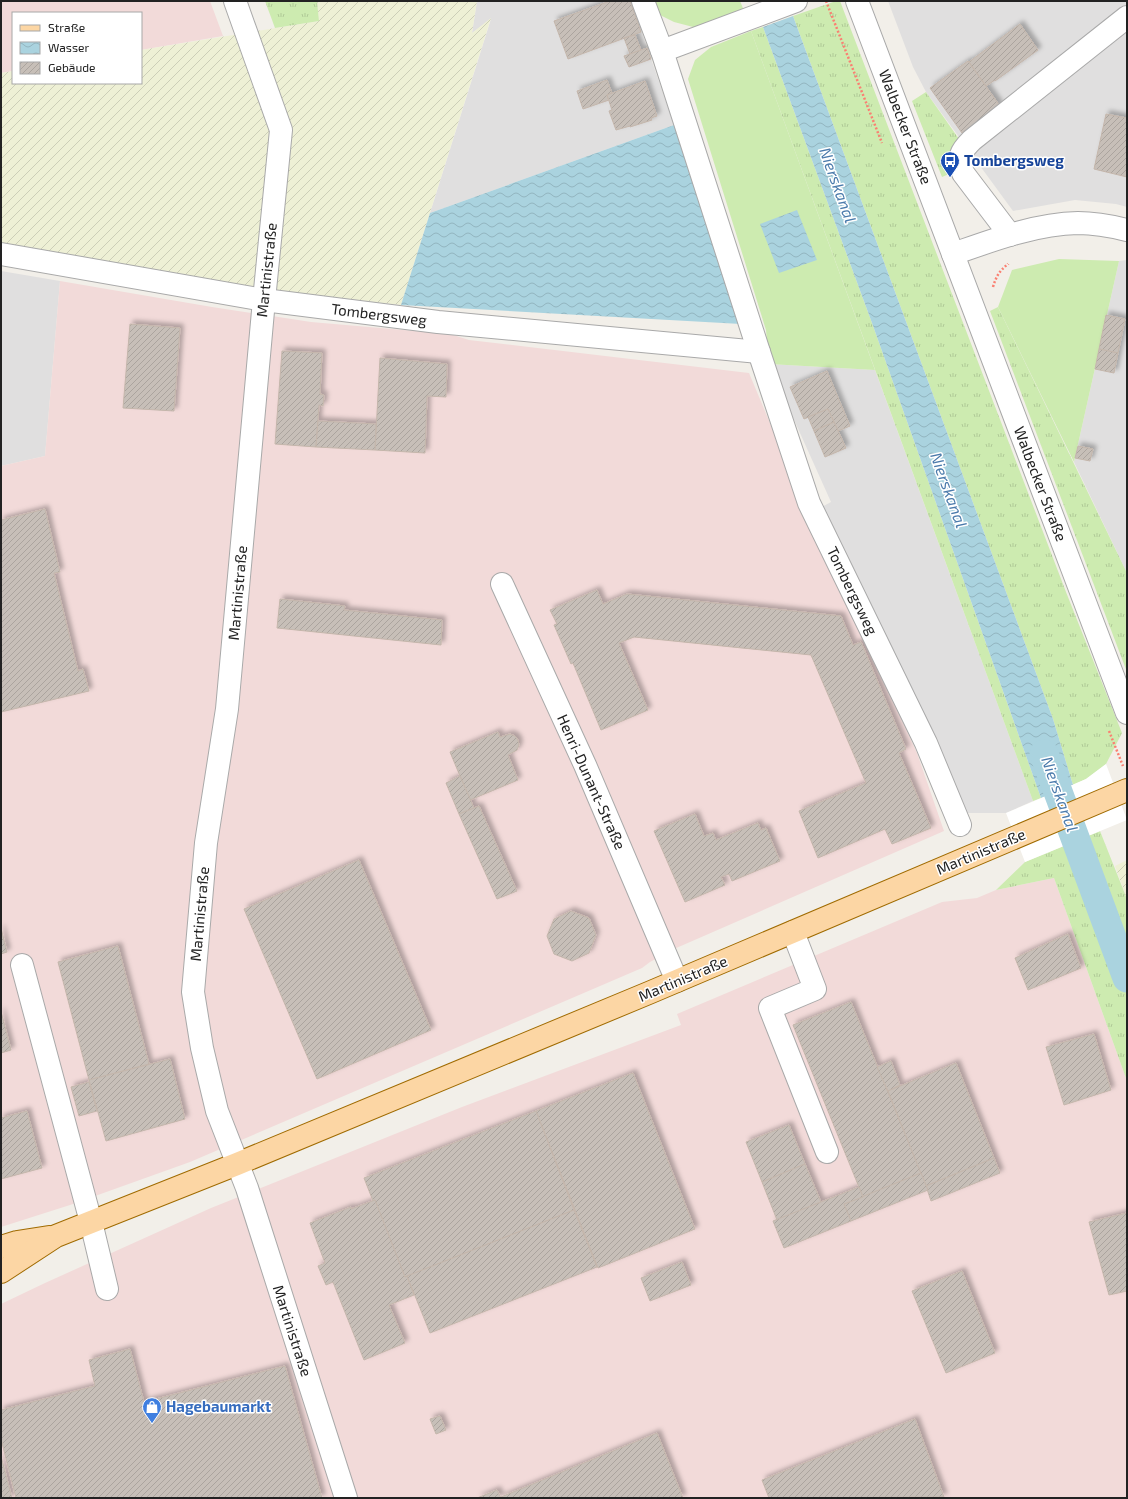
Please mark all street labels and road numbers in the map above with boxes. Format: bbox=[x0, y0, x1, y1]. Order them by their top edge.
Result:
street label: Walbecker Straße bbox=[876, 67, 936, 187]
street label: Martinistraße bbox=[252, 222, 280, 318]
street label: Tombergsweg bbox=[330, 299, 428, 329]
street label: Walbecker Straße bbox=[1011, 424, 1071, 544]
street label: Tombergsweg bbox=[824, 543, 882, 638]
street label: Martinistraße bbox=[224, 545, 250, 641]
street label: Henri-Dunant-Straße bbox=[554, 711, 630, 852]
street label: Martinistraße bbox=[933, 824, 1028, 878]
street label: Martinistraße bbox=[186, 866, 212, 962]
street label: Martinistraße bbox=[635, 951, 730, 1005]
street label: Martinistraße bbox=[270, 1283, 316, 1379]

